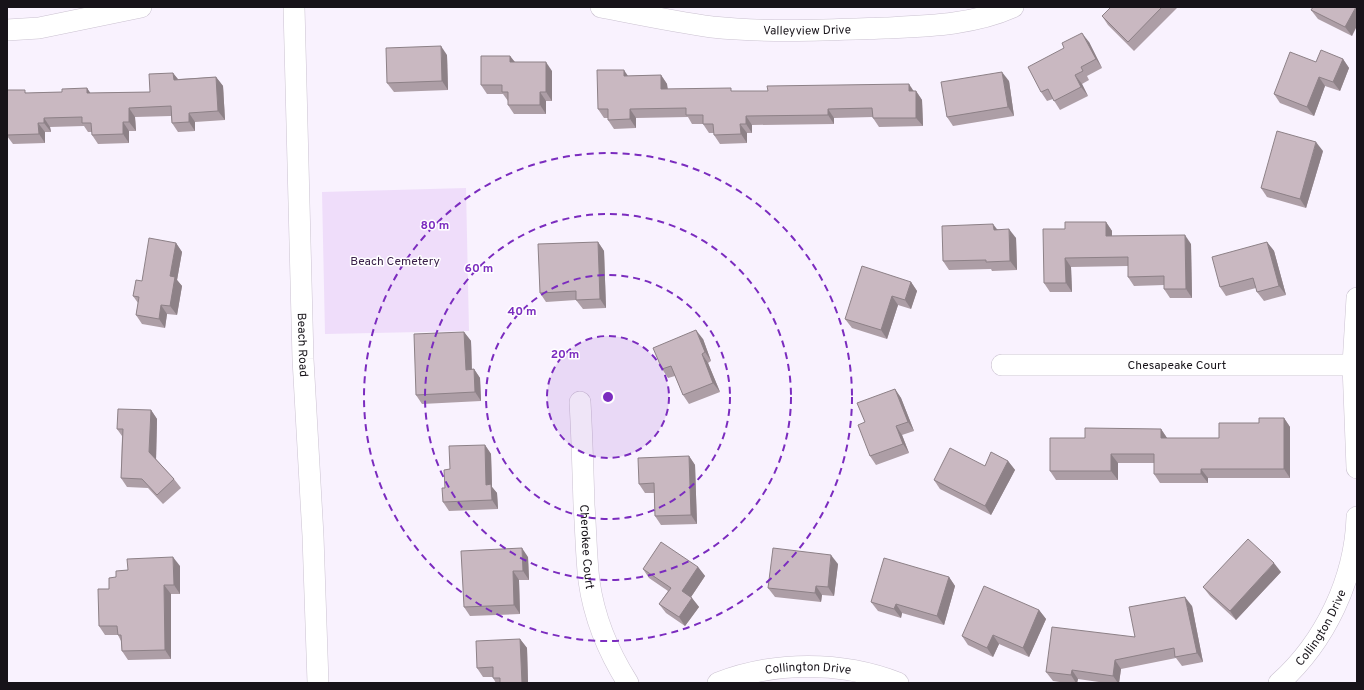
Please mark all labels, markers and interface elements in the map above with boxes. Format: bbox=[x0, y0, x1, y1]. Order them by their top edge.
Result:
street label: Valleyview Drive bbox=[763, 22, 851, 40]
text: 80 m bbox=[421, 218, 449, 234]
park label: Beach Cemetery bbox=[350, 254, 440, 270]
text: 60 m bbox=[465, 261, 493, 277]
text: 40 m bbox=[507, 304, 537, 320]
street label: Beach Road bbox=[293, 313, 311, 378]
text: 20 m bbox=[551, 347, 579, 363]
street label: Chesapeake Court bbox=[1128, 358, 1226, 374]
centre of rings bbox=[601, 390, 615, 404]
street label: Cherokee Court bbox=[575, 504, 597, 591]
street label: Collington Drive bbox=[1292, 587, 1350, 670]
street label: Collington Drive bbox=[764, 659, 852, 679]

